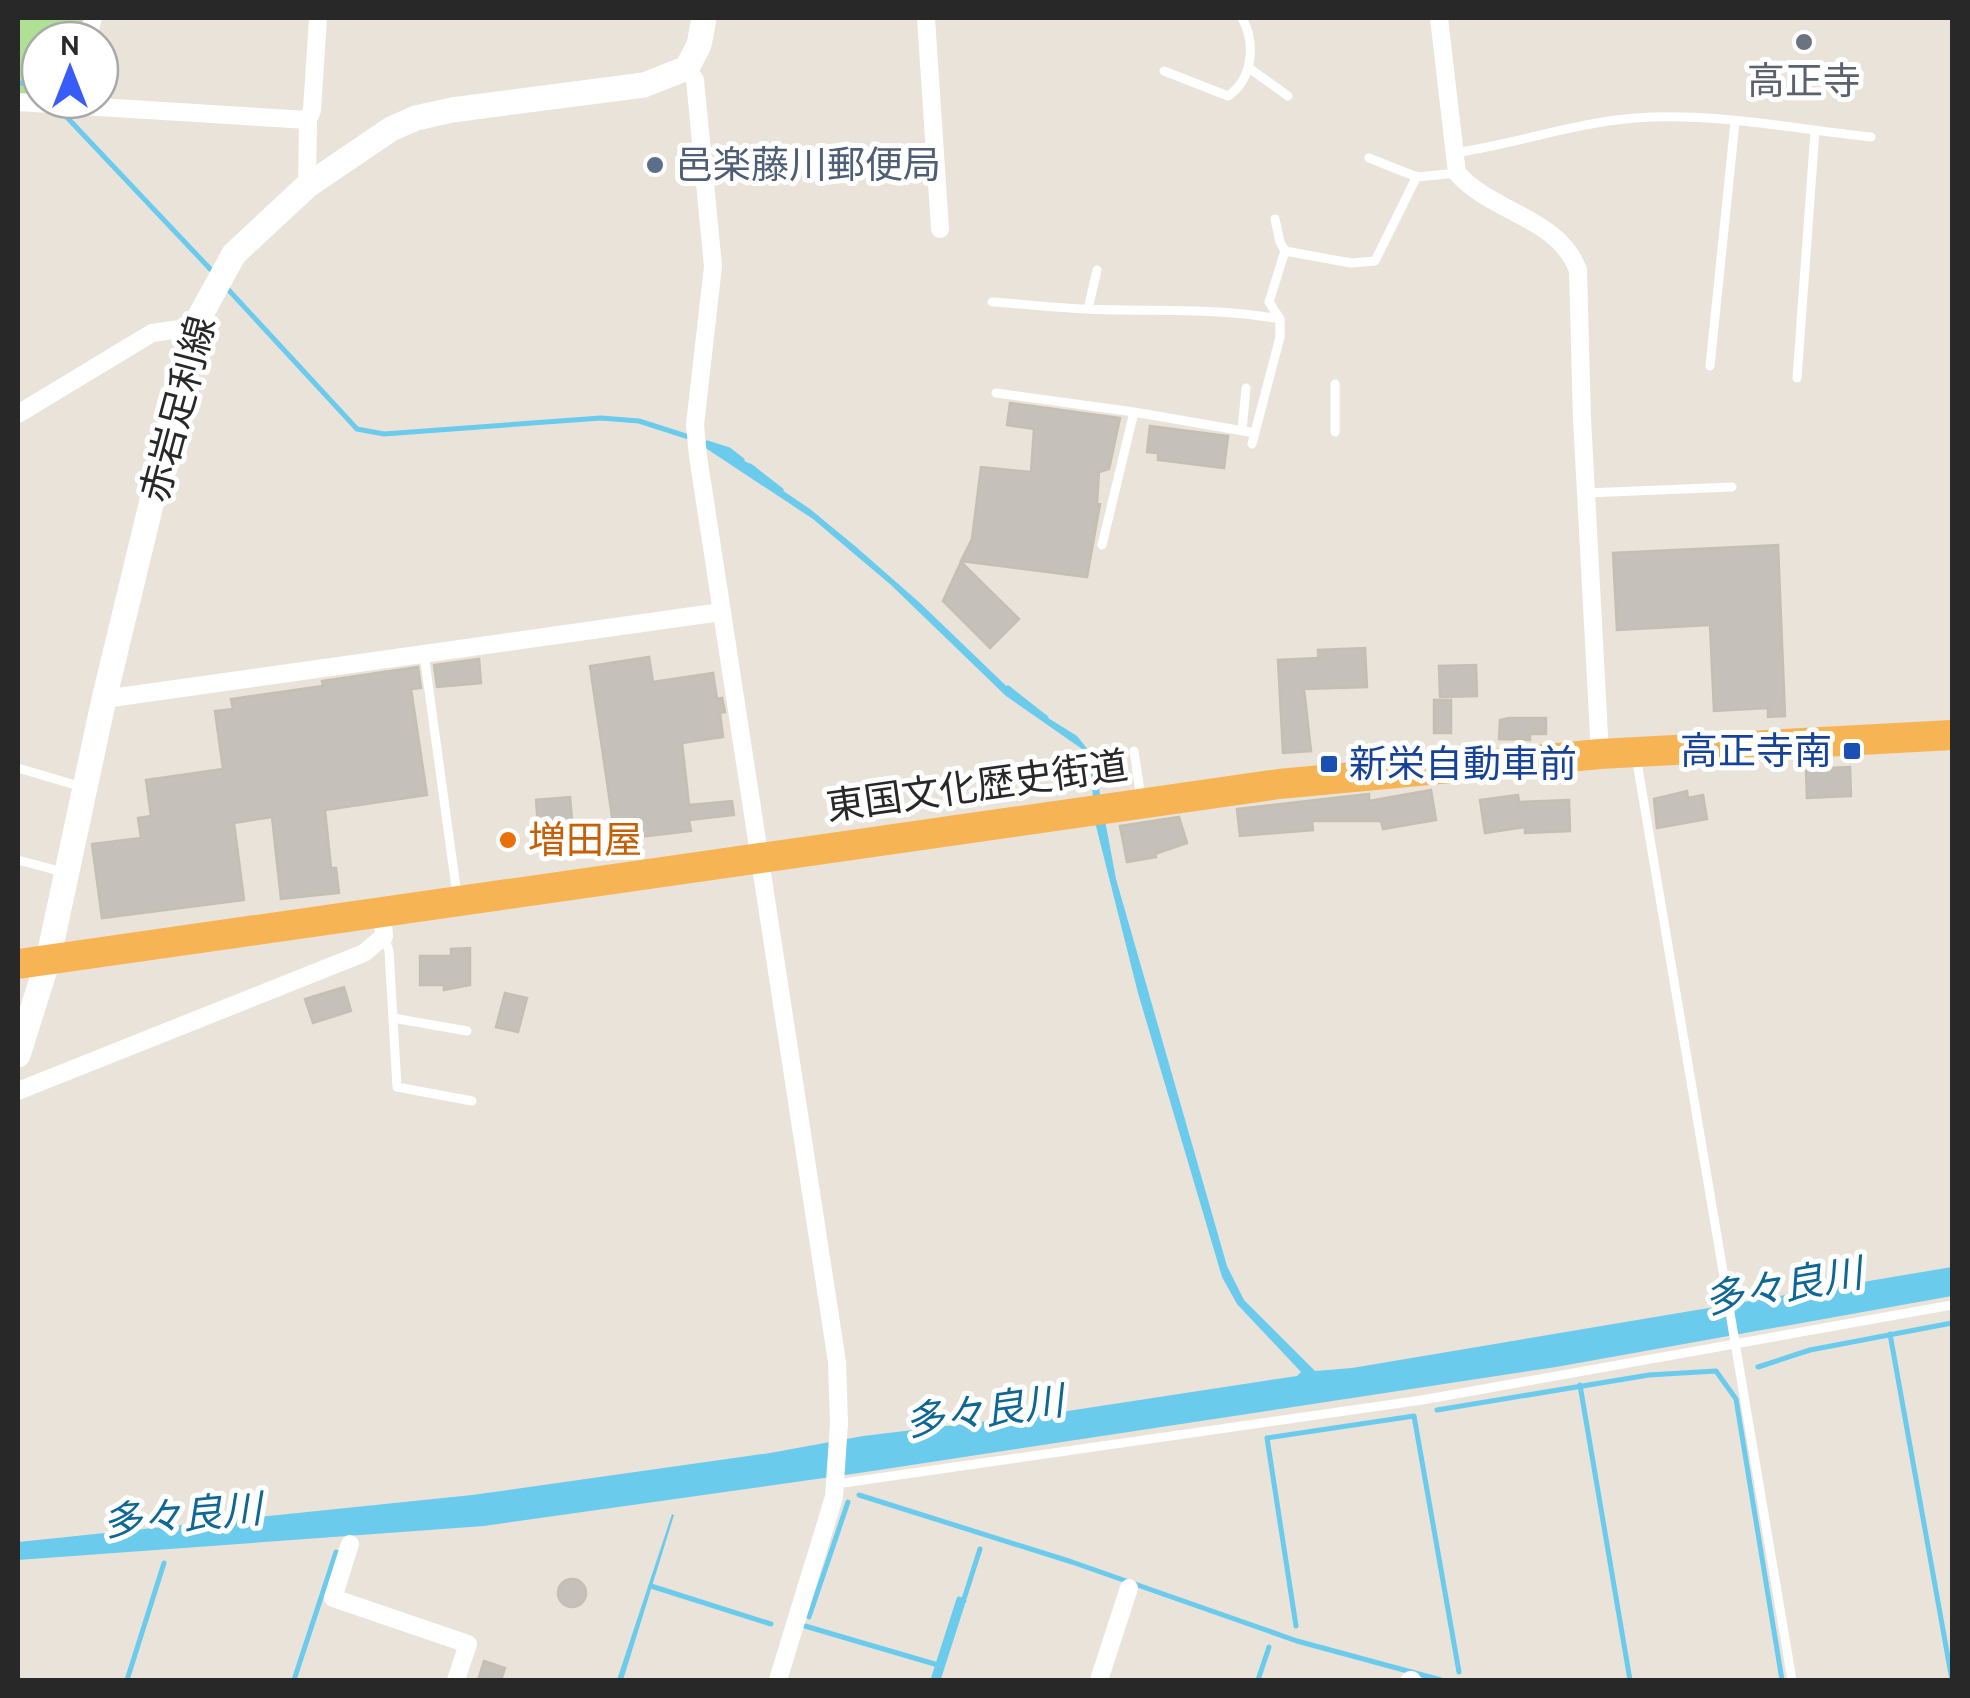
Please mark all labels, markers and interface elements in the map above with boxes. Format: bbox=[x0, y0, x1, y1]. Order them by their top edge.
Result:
north arrow bbox=[20, 20, 120, 120]
text: N bbox=[60, 28, 80, 62]
marker: 高正寺 bbox=[1793, 31, 1815, 53]
place label: 高正寺 bbox=[1747, 57, 1861, 104]
place label: 邑楽藤川郵便局 bbox=[675, 141, 941, 188]
marker: 邑楽藤川郵便局 bbox=[644, 154, 666, 176]
street label: 赤岩足利線 bbox=[130, 311, 225, 507]
place label: 高正寺南 bbox=[1680, 727, 1832, 774]
place label: 新栄自動車前 bbox=[1349, 740, 1577, 787]
marker: 高正寺南 bbox=[1841, 740, 1863, 762]
street label: 東国文化歴史街道 bbox=[823, 741, 1131, 830]
marker: 新栄自動車前 bbox=[1318, 753, 1340, 775]
place label: 増田屋 bbox=[528, 816, 642, 863]
marker: 増田屋 bbox=[497, 829, 519, 851]
water label: 多々良川 bbox=[1700, 1247, 1870, 1324]
water label: 多々良川 bbox=[901, 1375, 1071, 1446]
water label: 多々良川 bbox=[100, 1483, 268, 1546]

